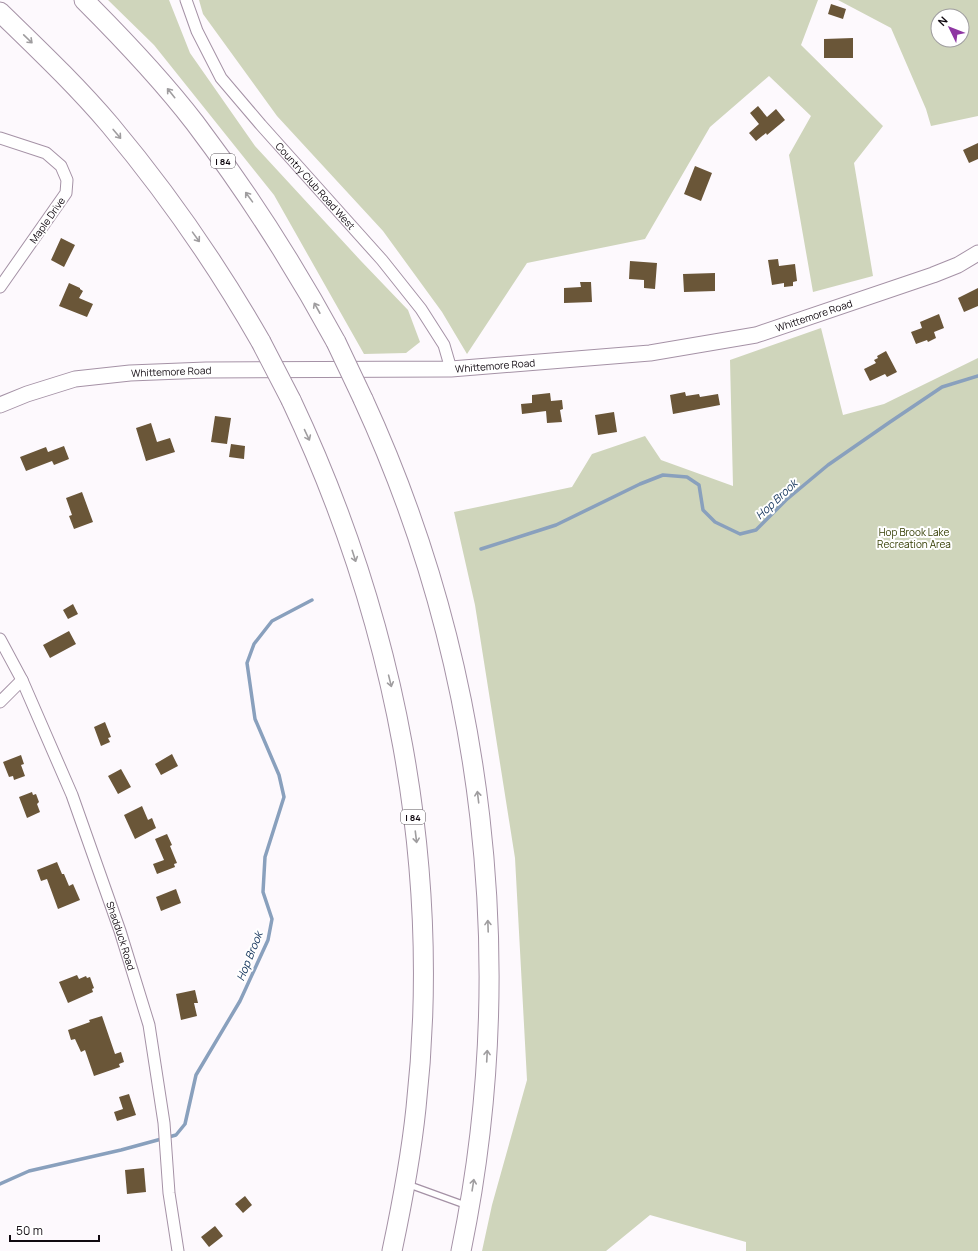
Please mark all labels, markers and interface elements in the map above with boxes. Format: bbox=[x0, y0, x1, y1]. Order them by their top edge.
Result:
north arrow bbox=[930, 8, 970, 48]
text: N bbox=[934, 13, 951, 29]
one-way arrow bbox=[23, 34, 33, 44]
one-way arrow bbox=[166, 88, 175, 99]
one-way arrow bbox=[112, 129, 121, 139]
street label: Country Club Road West bbox=[273, 139, 358, 232]
road number: I 84 bbox=[211, 154, 235, 168]
one-way arrow bbox=[244, 192, 253, 203]
street label: Maple Drive bbox=[26, 194, 68, 246]
one-way arrow bbox=[192, 232, 200, 243]
street label: Whittemore Road bbox=[774, 296, 854, 335]
one-way arrow bbox=[313, 302, 321, 314]
street label: Whittemore Road bbox=[454, 355, 536, 376]
street label: Whittemore Road bbox=[131, 363, 211, 380]
one-way arrow bbox=[304, 429, 311, 441]
water label: Hop Brook bbox=[752, 475, 801, 522]
park label: Hop Brook Lake Recreation Area bbox=[877, 525, 951, 551]
one-way arrow bbox=[351, 550, 358, 563]
one-way arrow bbox=[386, 675, 394, 688]
one-way arrow bbox=[474, 790, 482, 803]
road number: I 84 bbox=[401, 810, 425, 824]
one-way arrow bbox=[412, 830, 420, 843]
street label: Shadduck Road bbox=[103, 899, 139, 972]
one-way arrow bbox=[484, 920, 492, 933]
water label: Hop Brook bbox=[232, 928, 266, 983]
one-way arrow bbox=[483, 1050, 490, 1063]
one-way arrow bbox=[469, 1179, 477, 1192]
scale bar bbox=[10, 1217, 99, 1243]
text: 50 m bbox=[16, 1222, 43, 1239]

